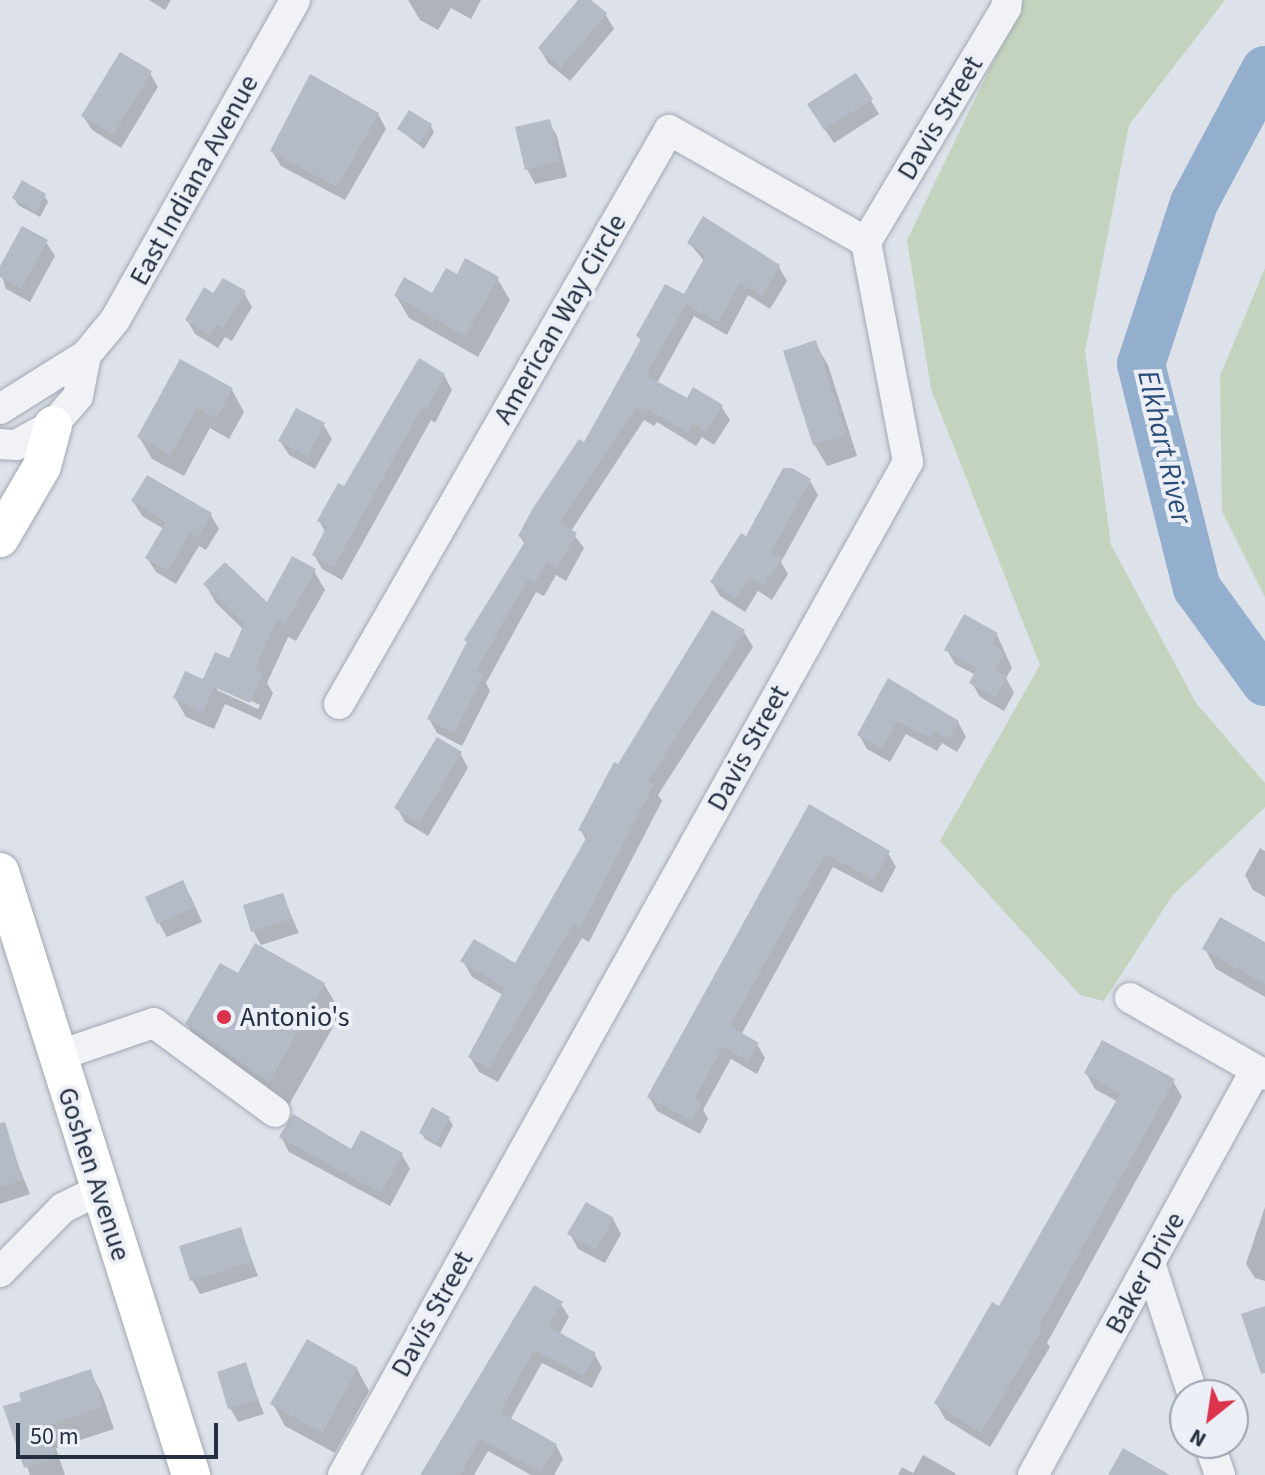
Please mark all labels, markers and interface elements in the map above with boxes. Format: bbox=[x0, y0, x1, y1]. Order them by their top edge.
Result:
street label: Davis Street bbox=[890, 50, 990, 186]
street label: East Indiana Avenue bbox=[122, 69, 266, 291]
street label: American Way Circle bbox=[486, 208, 634, 430]
water label: Elkhart River bbox=[1129, 367, 1199, 527]
street label: Davis Street bbox=[700, 679, 796, 817]
place label: Antonio's bbox=[240, 1000, 349, 1034]
marker: Antonio's bbox=[215, 1008, 233, 1026]
street label: Goshen Avenue bbox=[50, 1083, 138, 1265]
street label: Baker Drive bbox=[1098, 1206, 1192, 1340]
street label: Davis Street bbox=[384, 1245, 480, 1383]
north arrow bbox=[1169, 1379, 1249, 1459]
scale bar bbox=[20, 1407, 222, 1457]
text: 50 m bbox=[30, 1419, 79, 1454]
text: N bbox=[1184, 1421, 1212, 1456]

